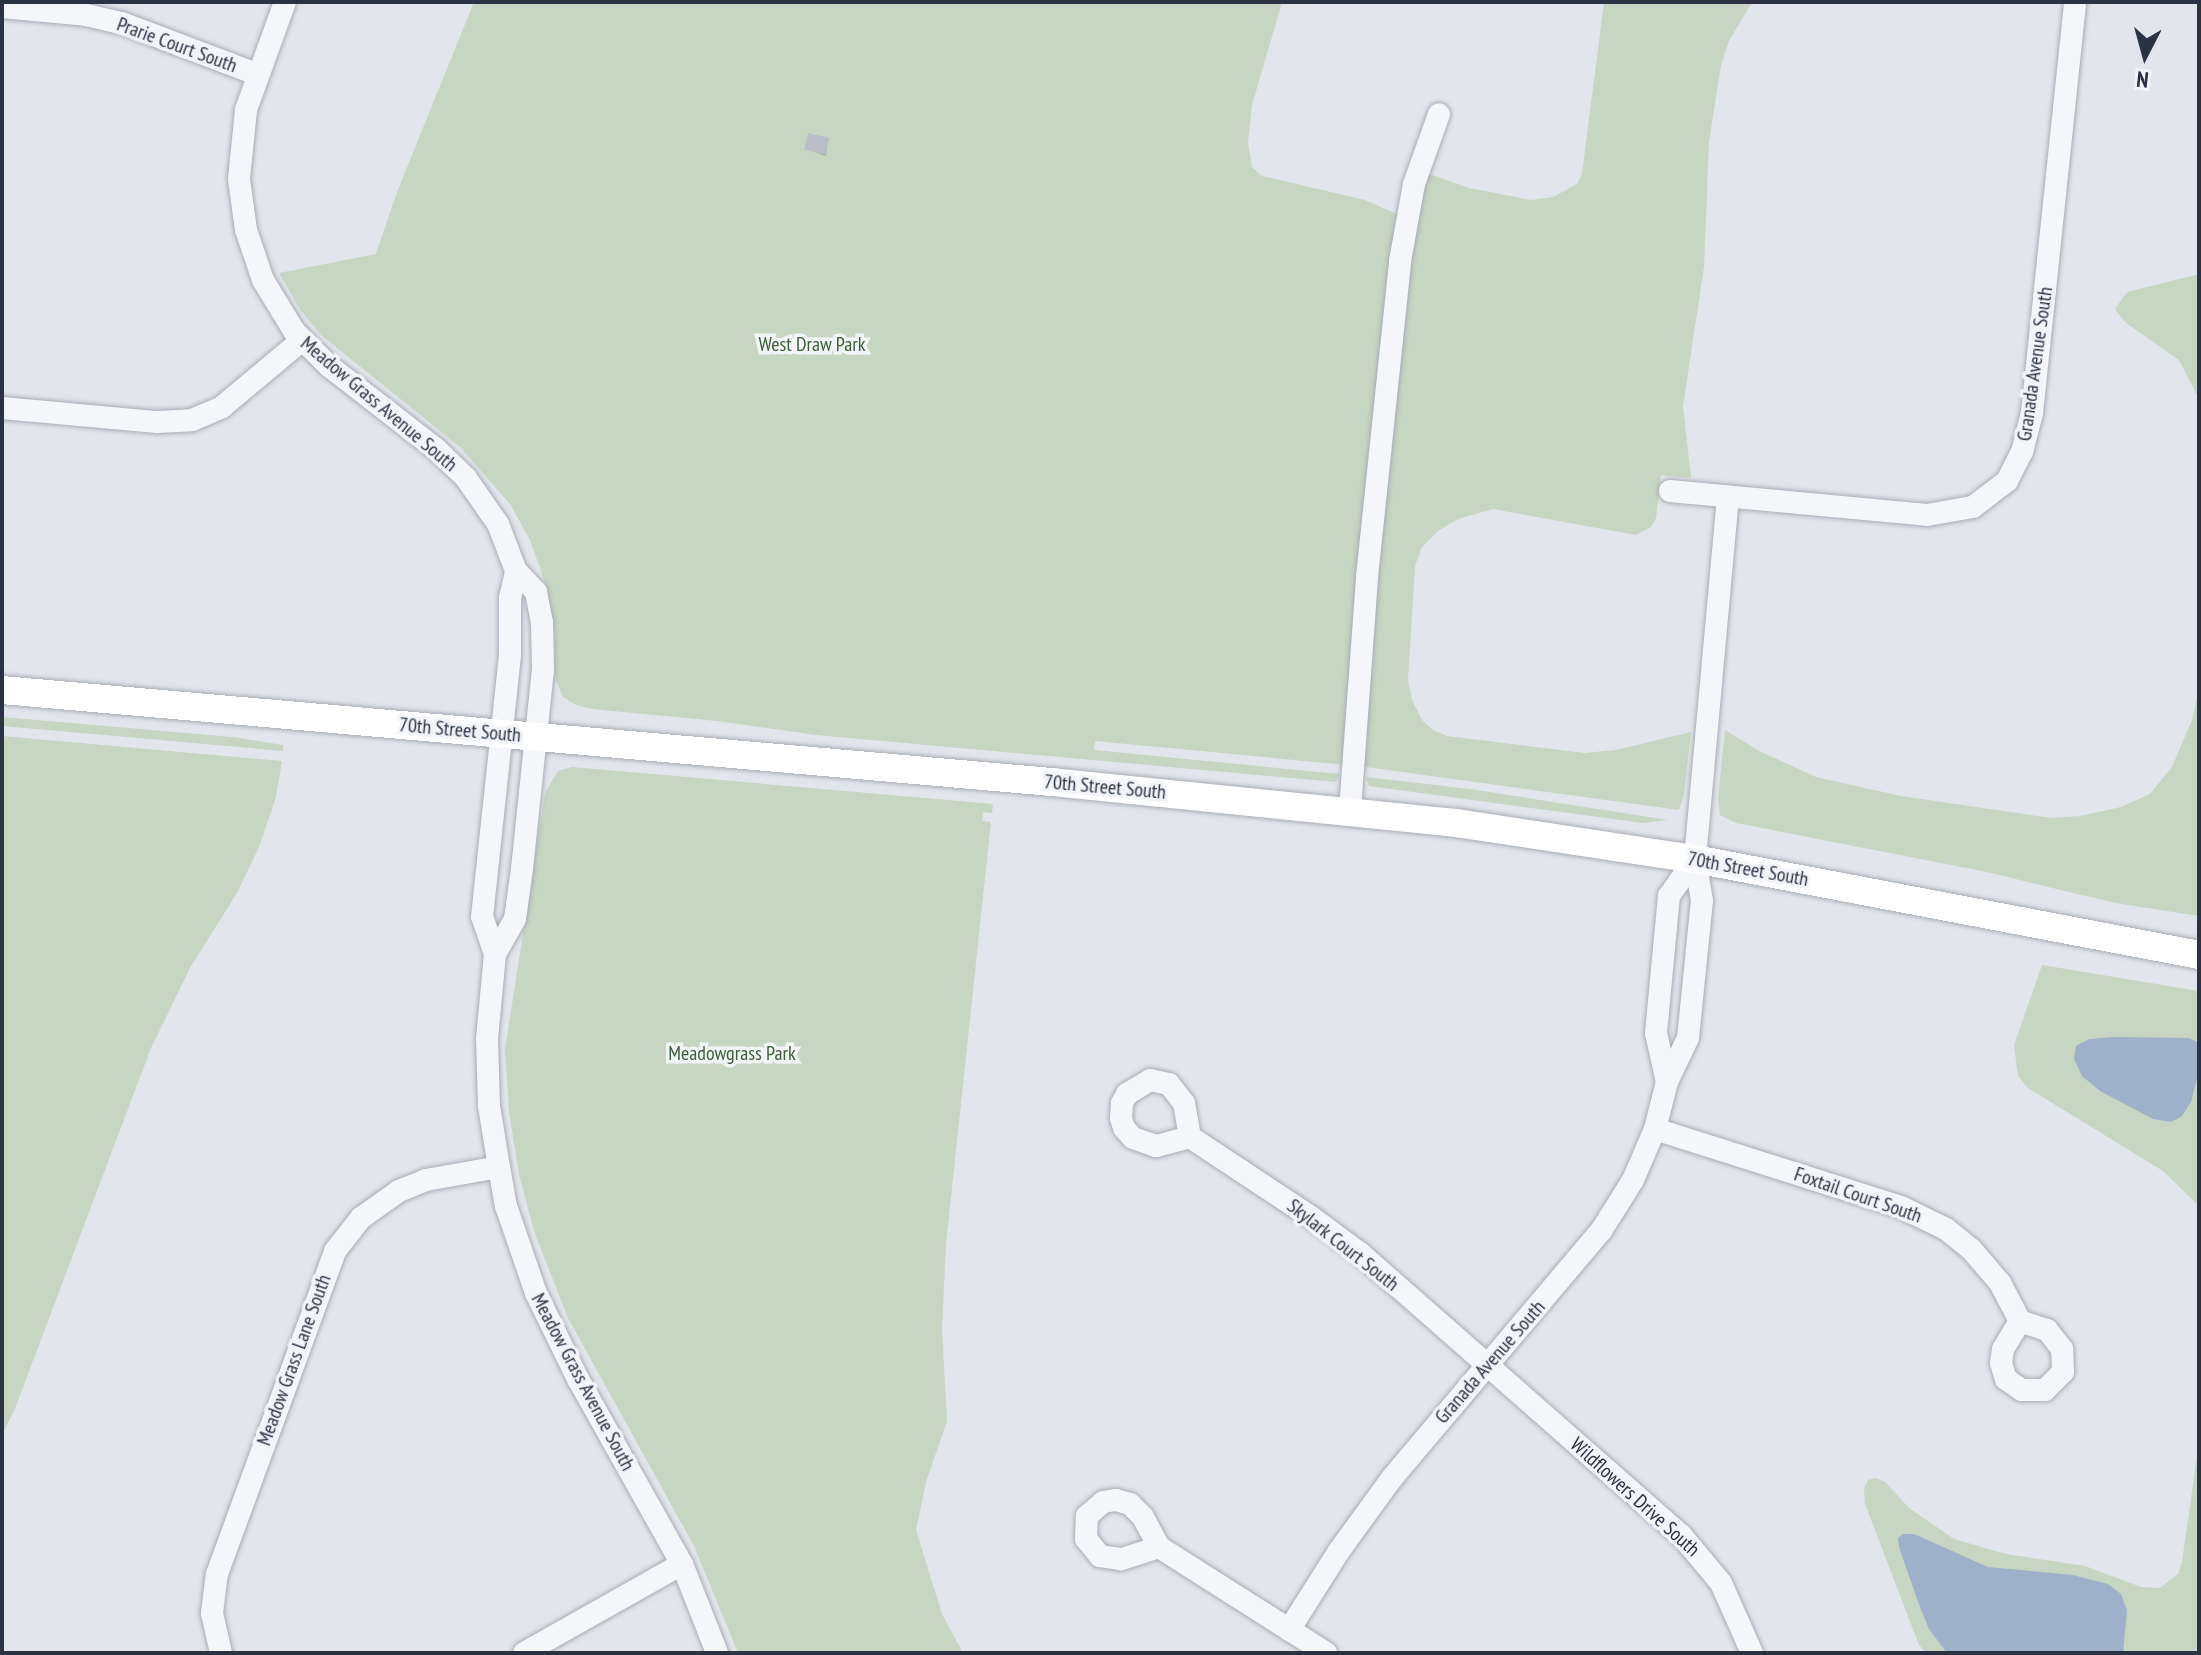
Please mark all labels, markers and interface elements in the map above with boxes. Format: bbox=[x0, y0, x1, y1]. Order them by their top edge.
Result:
street label: Prarie Court South bbox=[114, 12, 240, 78]
north arrow bbox=[2105, 16, 2185, 96]
text: N bbox=[2135, 65, 2150, 94]
street label: Granada Avenue South bbox=[2012, 285, 2058, 443]
street label: Meadow Grass Avenue South bbox=[295, 331, 463, 477]
park label: West Draw Park bbox=[758, 332, 866, 356]
street label: 70th Street South bbox=[398, 713, 522, 747]
street label: 70th Street South bbox=[1043, 770, 1167, 804]
street label: 70th Street South bbox=[1686, 847, 1810, 891]
park label: Meadowgrass Park bbox=[668, 1041, 796, 1065]
street label: Foxtail Court South bbox=[1791, 1162, 1925, 1228]
street label: Skylark Court South bbox=[1282, 1194, 1404, 1296]
street label: Meadow Grass Lane South bbox=[252, 1271, 336, 1449]
street label: Meadow Grass Avenue South bbox=[526, 1289, 640, 1475]
street label: Granada Avenue South bbox=[1430, 1295, 1550, 1429]
street label: Wildflowers Drive South bbox=[1565, 1433, 1705, 1561]

